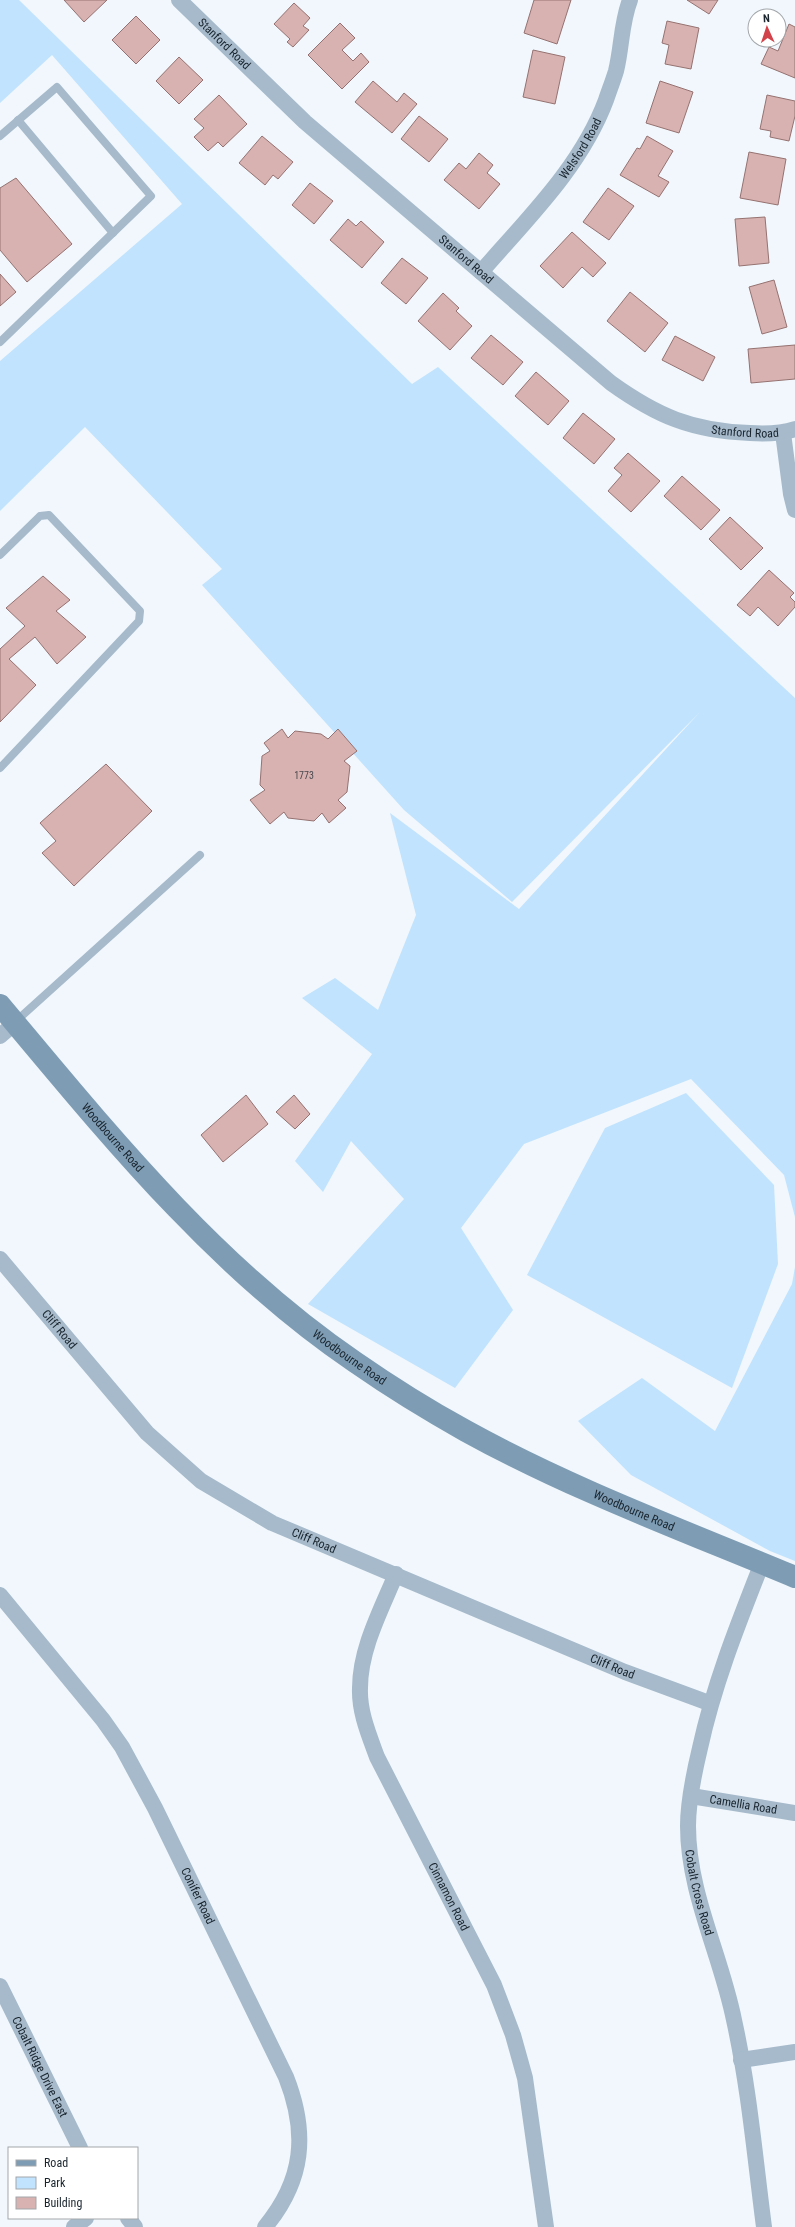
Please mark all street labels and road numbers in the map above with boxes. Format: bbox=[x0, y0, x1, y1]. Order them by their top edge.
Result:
street label: Stanford Road bbox=[195, 15, 253, 72]
street label: Welsford Road bbox=[556, 116, 604, 182]
street label: Stanford Road bbox=[436, 232, 496, 287]
street label: Stanford Road bbox=[710, 422, 780, 441]
street label: Woodbourne Road bbox=[79, 1100, 147, 1175]
street label: Cliff Road bbox=[39, 1307, 80, 1352]
street label: Woodbourne Road bbox=[310, 1327, 389, 1388]
street label: Woodbourne Road bbox=[591, 1487, 677, 1534]
street label: Cliff Road bbox=[290, 1525, 338, 1556]
street label: Cliff Road bbox=[588, 1651, 637, 1682]
street label: Camellia Road bbox=[709, 1792, 778, 1817]
street label: Cobalt Cross Road bbox=[682, 1849, 716, 1937]
street label: Cinnamon Road bbox=[425, 1860, 472, 1933]
street label: Conifer Road bbox=[178, 1865, 217, 1926]
street label: Cobalt Ridge Drive East bbox=[9, 2014, 71, 2120]

